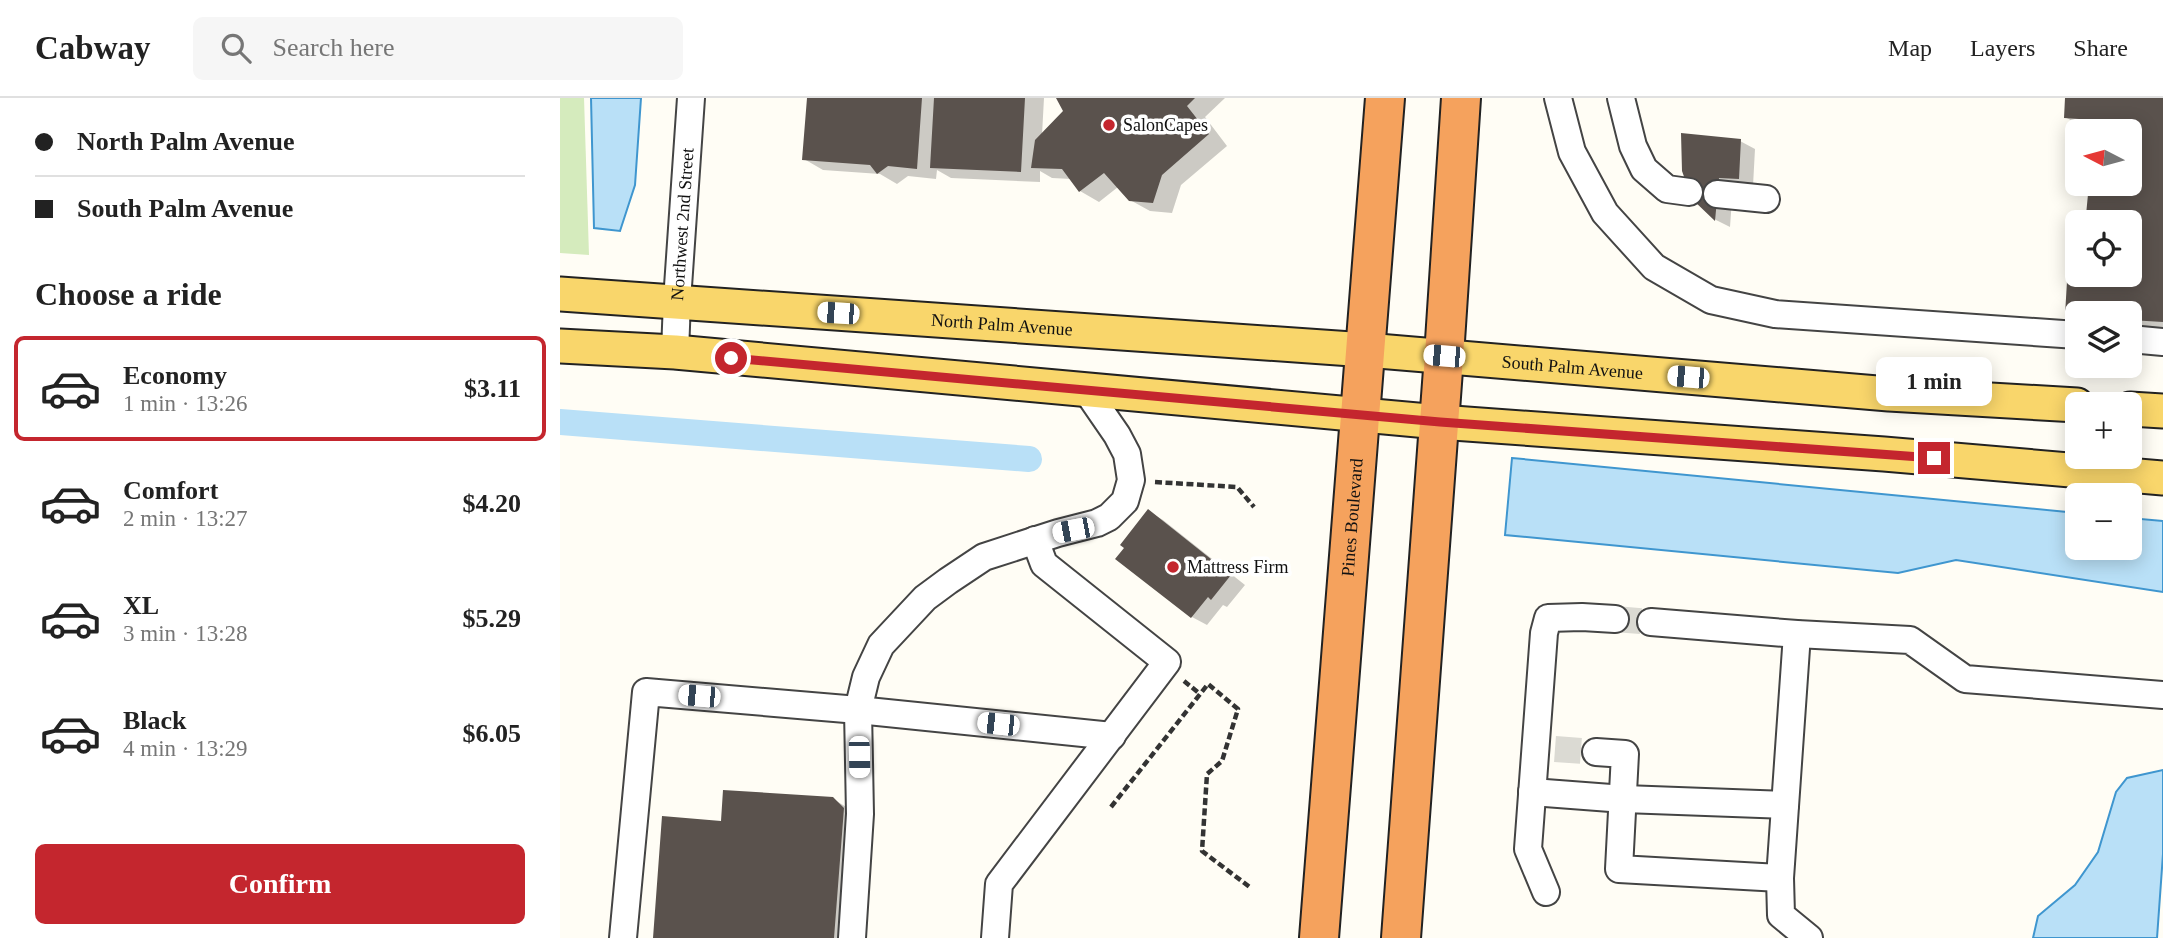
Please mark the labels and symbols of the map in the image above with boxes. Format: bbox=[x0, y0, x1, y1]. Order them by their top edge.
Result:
place label: SalonCapes bbox=[1123, 115, 1208, 135]
marker: SalonCapes bbox=[1101, 117, 1117, 133]
north arrow bbox=[2065, 119, 2142, 196]
street label: Northwest 2nd Street bbox=[667, 147, 698, 301]
car bbox=[817, 301, 860, 325]
street label: North Palm Avenue bbox=[931, 310, 1073, 340]
route start bbox=[715, 342, 747, 374]
car bbox=[1423, 344, 1466, 368]
street label: South Palm Avenue bbox=[1501, 351, 1644, 383]
callout: 1 min bbox=[1876, 356, 1992, 406]
car bbox=[1667, 365, 1710, 389]
route end bbox=[1918, 442, 1950, 474]
street label: Pines Boulevard bbox=[1337, 457, 1367, 577]
car bbox=[1051, 516, 1096, 544]
place label: Mattress Firm bbox=[1187, 557, 1289, 577]
marker: Mattress Firm bbox=[1165, 559, 1181, 575]
car bbox=[678, 684, 721, 708]
car bbox=[977, 711, 1020, 737]
car bbox=[849, 736, 870, 778]

